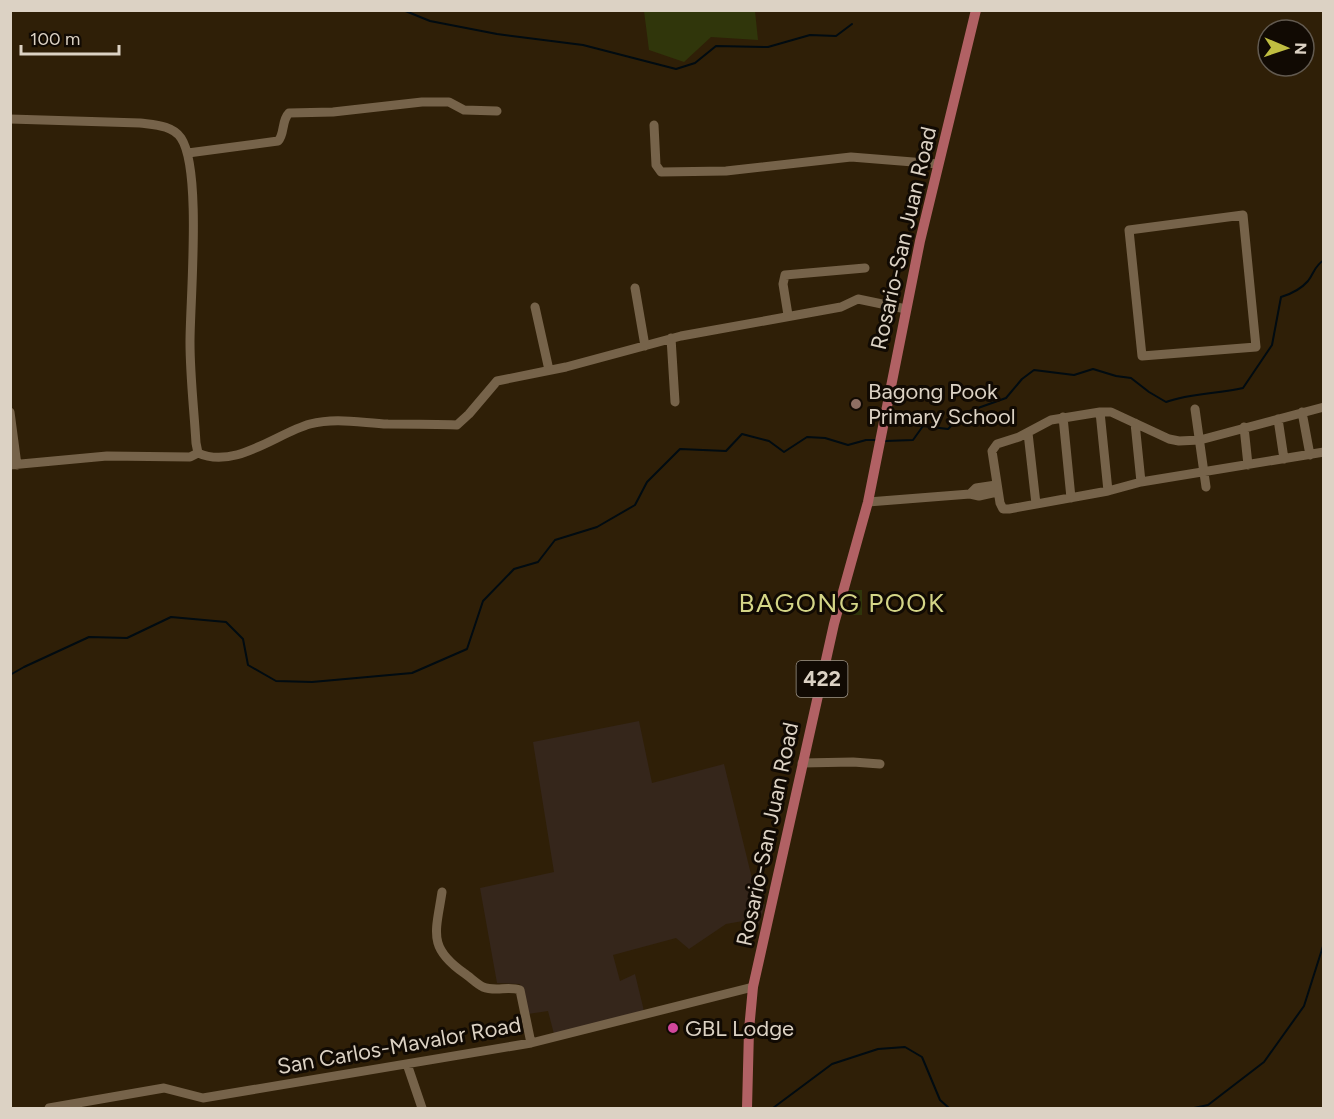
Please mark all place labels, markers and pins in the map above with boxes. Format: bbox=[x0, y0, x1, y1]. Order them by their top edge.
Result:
place label: Bagong Pook Primary School bbox=[868, 378, 1016, 430]
marker: Bagong Pook Primary School bbox=[849, 397, 863, 411]
place label: GBL Lodge bbox=[685, 1015, 794, 1042]
marker: GBL Lodge bbox=[666, 1021, 680, 1035]

